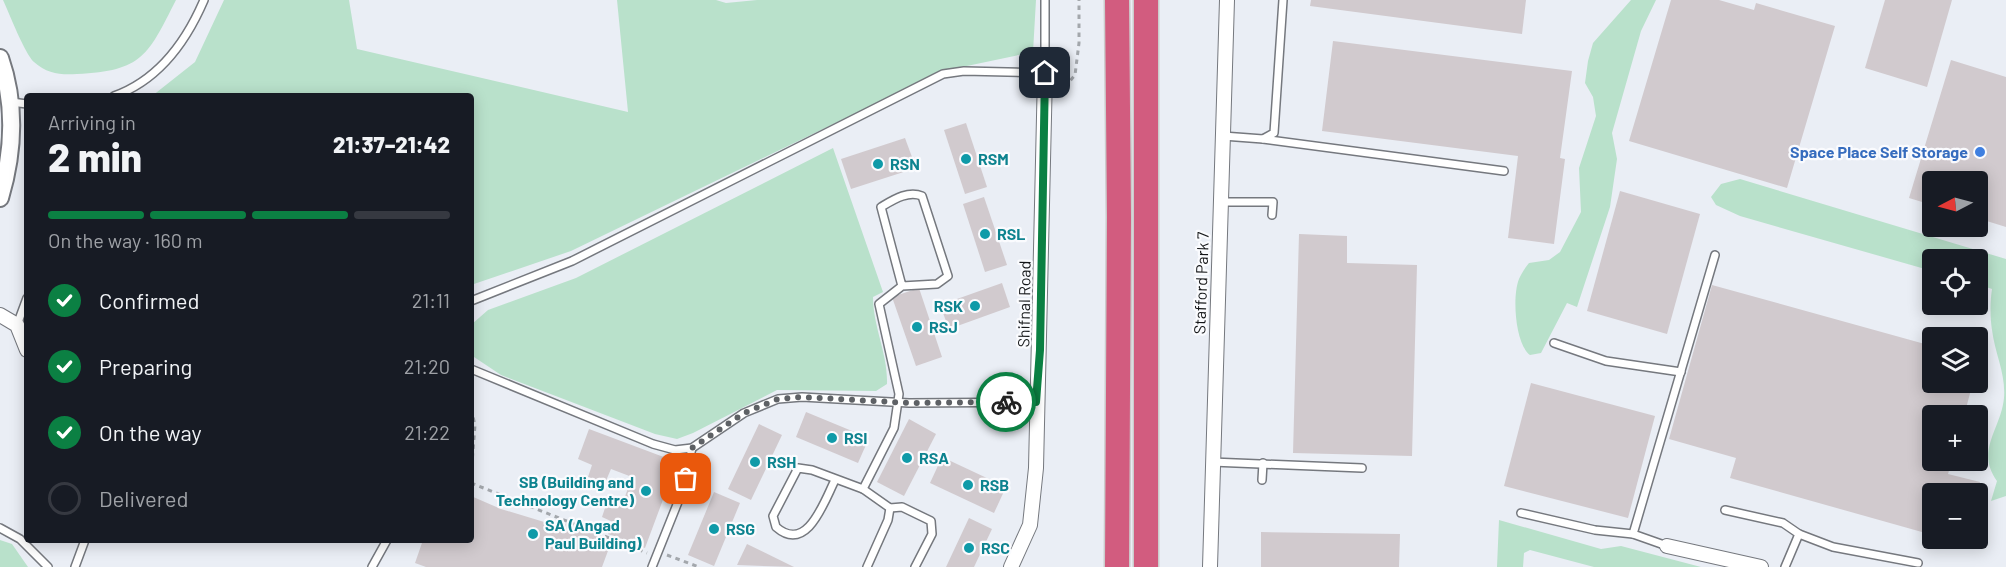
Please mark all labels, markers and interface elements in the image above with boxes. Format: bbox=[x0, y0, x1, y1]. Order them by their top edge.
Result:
pin bbox=[1019, 47, 1070, 98]
icon: home bbox=[1028, 56, 1061, 89]
text: Arriving in bbox=[48, 110, 136, 134]
text: 21:37–21:42 bbox=[333, 131, 450, 157]
text: 2 min bbox=[48, 133, 142, 180]
place label: Space Place Self Storage bbox=[1790, 142, 1968, 161]
marker: Space Place Self Storage bbox=[1973, 145, 1987, 159]
place label: RSM bbox=[978, 149, 1009, 168]
marker: RSM bbox=[959, 152, 973, 166]
place label: RSN bbox=[890, 154, 920, 173]
marker: RSN bbox=[871, 157, 885, 171]
north arrow bbox=[1922, 171, 1988, 237]
map controls bbox=[1922, 171, 1988, 549]
place label: RSL bbox=[997, 224, 1026, 243]
marker: RSL bbox=[978, 227, 992, 241]
text: On the way · 160 m bbox=[48, 228, 203, 252]
street label: Stafford Park 7 bbox=[1189, 231, 1212, 335]
button: locate bbox=[1922, 249, 1988, 315]
street label: Shifnal Road bbox=[1013, 260, 1034, 348]
icon: check bbox=[48, 284, 81, 317]
text: Confirmed bbox=[99, 287, 199, 313]
text: 21:11 bbox=[412, 288, 450, 312]
place label: RSK bbox=[934, 296, 963, 315]
marker: RSK bbox=[968, 299, 982, 313]
place label: RSJ bbox=[929, 317, 958, 336]
marker: RSJ bbox=[910, 320, 924, 334]
button: layers bbox=[1922, 327, 1988, 393]
icon: check bbox=[48, 350, 81, 383]
text: Preparing bbox=[99, 353, 192, 379]
text: 21:20 bbox=[404, 354, 450, 378]
courier bbox=[976, 372, 1036, 432]
icon: bike bbox=[990, 386, 1023, 419]
button: + bbox=[1922, 405, 1988, 471]
icon: check bbox=[48, 416, 81, 449]
text: On the way bbox=[99, 419, 202, 445]
text: 21:22 bbox=[404, 420, 450, 444]
place label: RSI bbox=[844, 428, 868, 447]
marker: RSI bbox=[825, 431, 839, 445]
place label: RSA bbox=[919, 448, 949, 467]
marker: RSA bbox=[900, 451, 914, 465]
place label: RSH bbox=[767, 452, 796, 471]
pin bbox=[660, 453, 711, 504]
marker: RSH bbox=[748, 455, 762, 469]
icon: bag bbox=[669, 462, 702, 495]
place label: SB (Building and Technology Centre) bbox=[496, 472, 634, 509]
place label: RSB bbox=[980, 475, 1009, 494]
marker: RSB bbox=[961, 478, 975, 492]
button: − bbox=[1922, 483, 1988, 549]
marker: SB (Building and Technology Centre) bbox=[639, 484, 653, 498]
text: Delivered bbox=[99, 485, 188, 511]
place label: SA (Angad Paul Building) bbox=[545, 515, 642, 552]
place label: RSG bbox=[726, 519, 755, 538]
marker: RSG bbox=[707, 522, 721, 536]
marker: SA (Angad Paul Building) bbox=[526, 527, 540, 541]
place label: RSC bbox=[981, 538, 1010, 557]
marker: RSC bbox=[962, 541, 976, 555]

